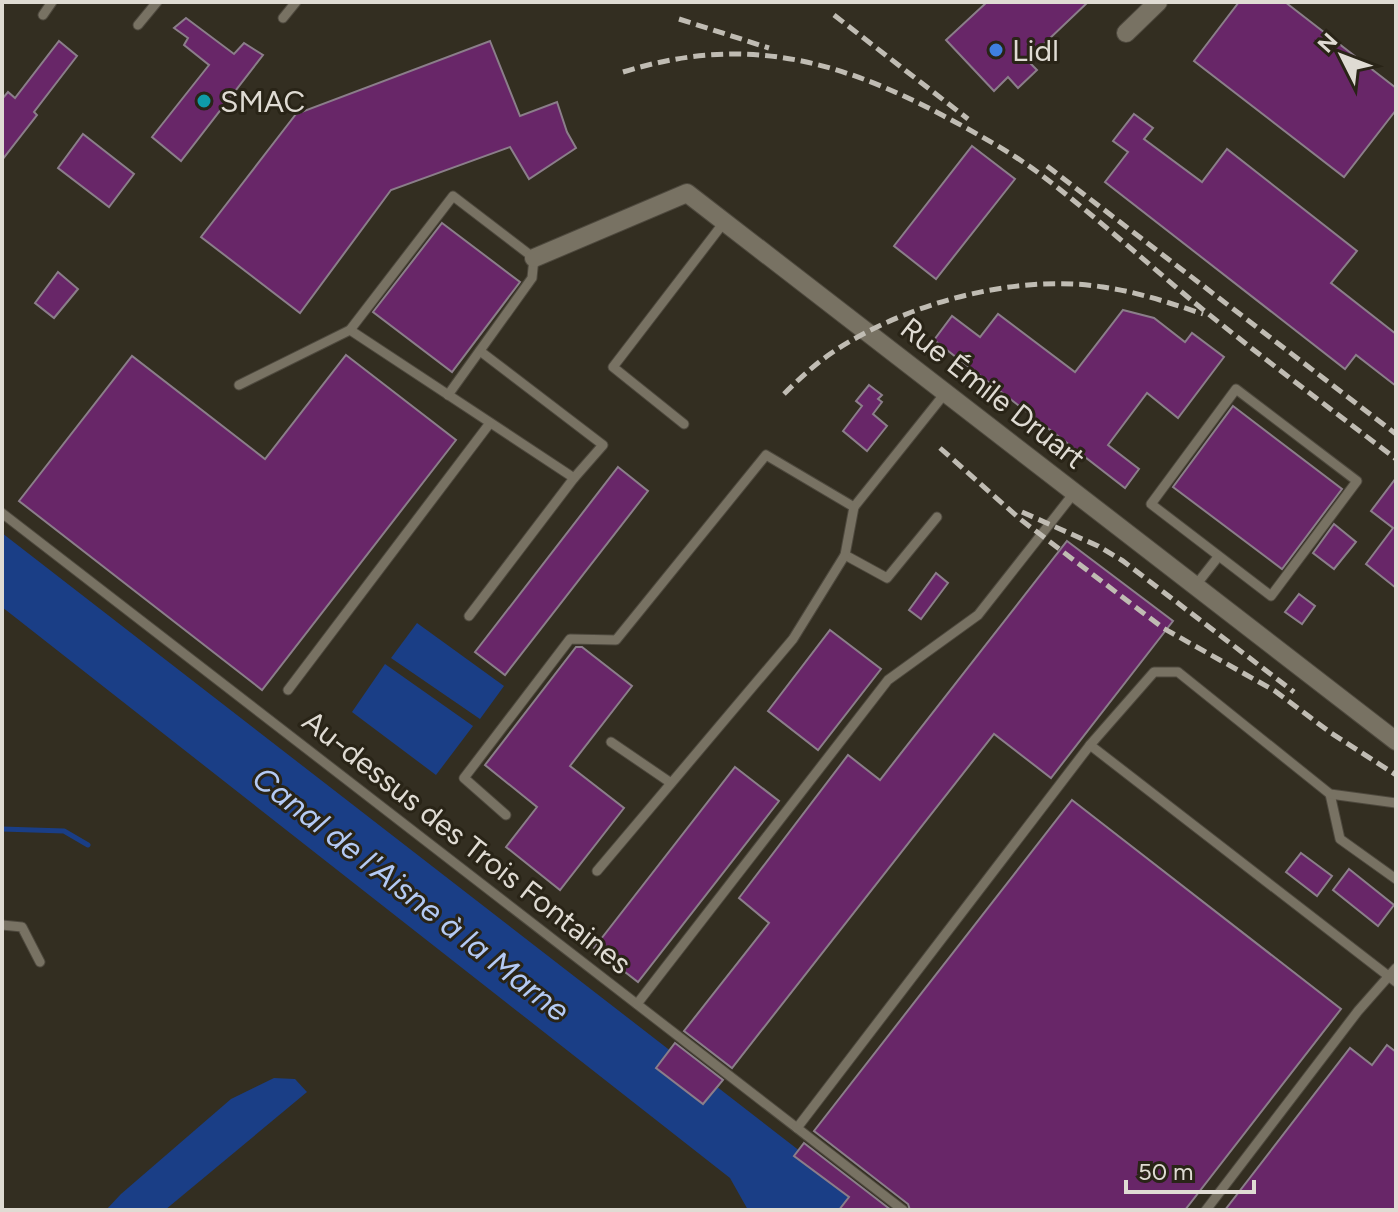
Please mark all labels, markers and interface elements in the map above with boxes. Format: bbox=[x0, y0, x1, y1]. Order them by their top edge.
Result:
north arrow bbox=[1302, 16, 1382, 96]
text: N bbox=[1312, 28, 1343, 58]
place label: Lidl bbox=[1012, 32, 1059, 69]
marker: Lidl bbox=[987, 41, 1005, 59]
place label: SMAC bbox=[220, 83, 305, 120]
marker: SMAC bbox=[195, 92, 213, 110]
street label: Rue Émile Druart bbox=[893, 309, 1093, 477]
street label: Au-dessus des Trois Fontaines bbox=[295, 702, 639, 982]
water label: Canal de l'Aisne à la Marne bbox=[245, 759, 577, 1029]
scale bar bbox=[1126, 1144, 1254, 1194]
text: 50 m bbox=[1138, 1157, 1194, 1186]

